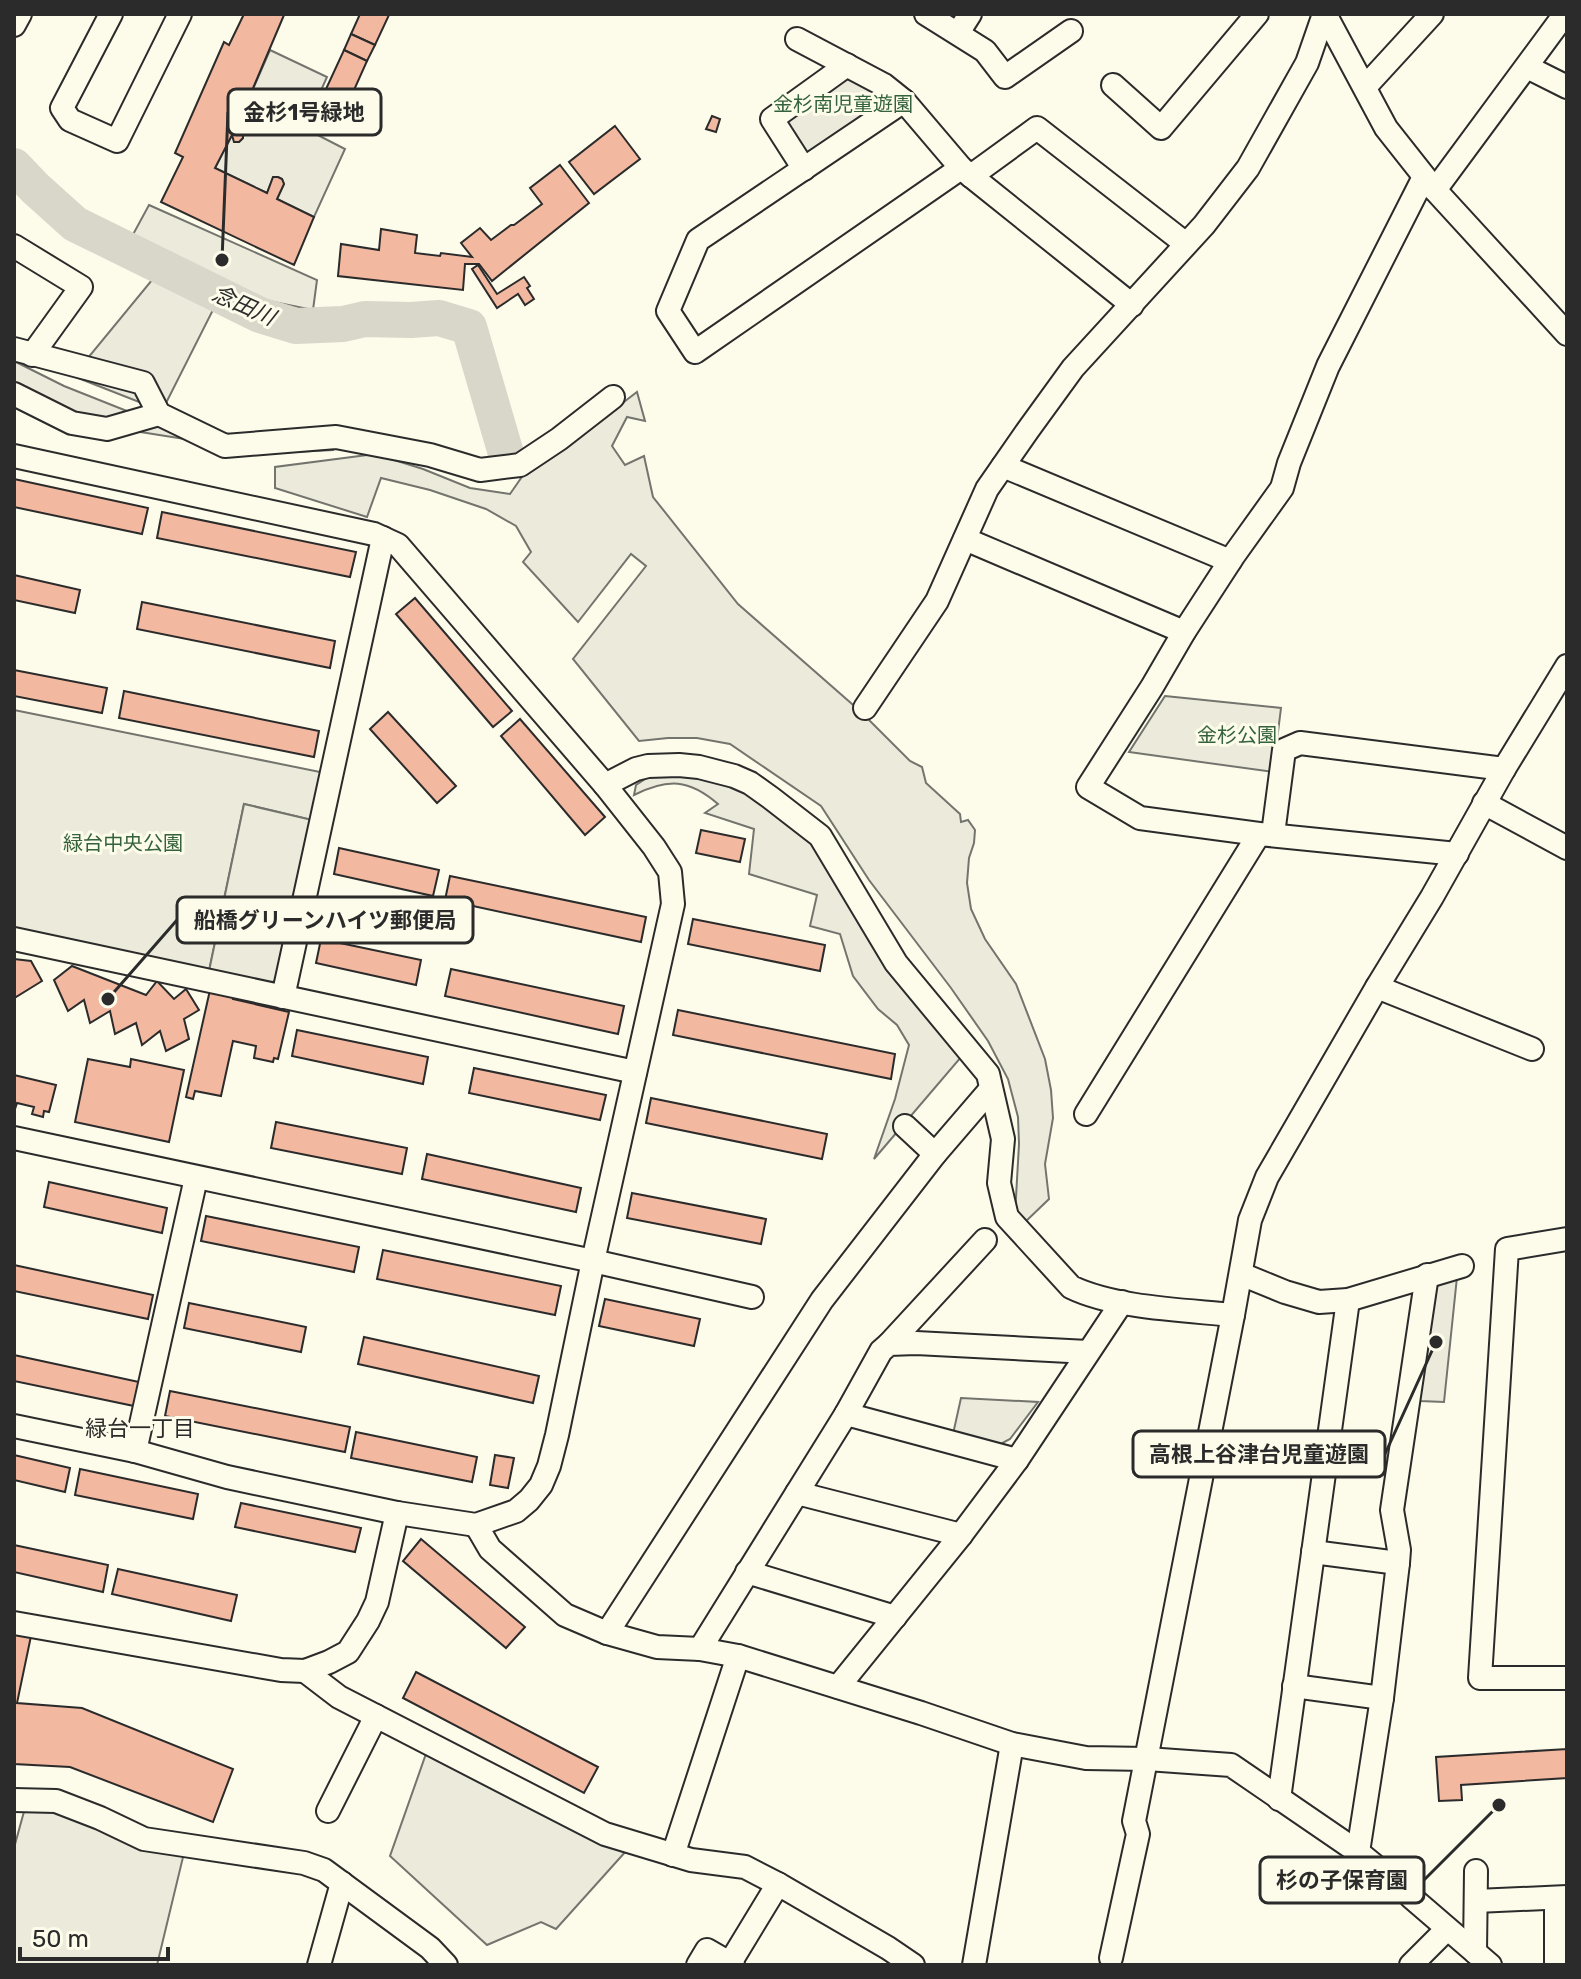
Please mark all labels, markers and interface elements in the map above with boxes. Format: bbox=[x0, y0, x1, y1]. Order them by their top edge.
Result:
callout: 金杉1号緑地 bbox=[228, 89, 381, 135]
park label: 金杉南児童遊園 bbox=[773, 92, 913, 116]
text: 金杉1号緑地 bbox=[244, 99, 364, 126]
water label: 念田川 bbox=[208, 280, 281, 332]
park label: 金杉公園 bbox=[1197, 723, 1277, 747]
park label: 緑台中央公園 bbox=[63, 831, 183, 855]
callout: 船橋グリーンハイツ郵便局 bbox=[177, 897, 473, 943]
text: 船橋グリーンハイツ郵便局 bbox=[194, 907, 456, 934]
district label: 緑台一丁目 bbox=[85, 1415, 195, 1442]
callout: 高根上谷津台児童遊園 bbox=[1133, 1431, 1385, 1477]
text: 高根上谷津台児童遊園 bbox=[1149, 1441, 1369, 1468]
callout: 杉の子保育園 bbox=[1260, 1857, 1424, 1903]
text: 杉の子保育園 bbox=[1276, 1867, 1408, 1894]
scale bar bbox=[20, 1911, 168, 1961]
text: 50 m bbox=[32, 1925, 89, 1953]

